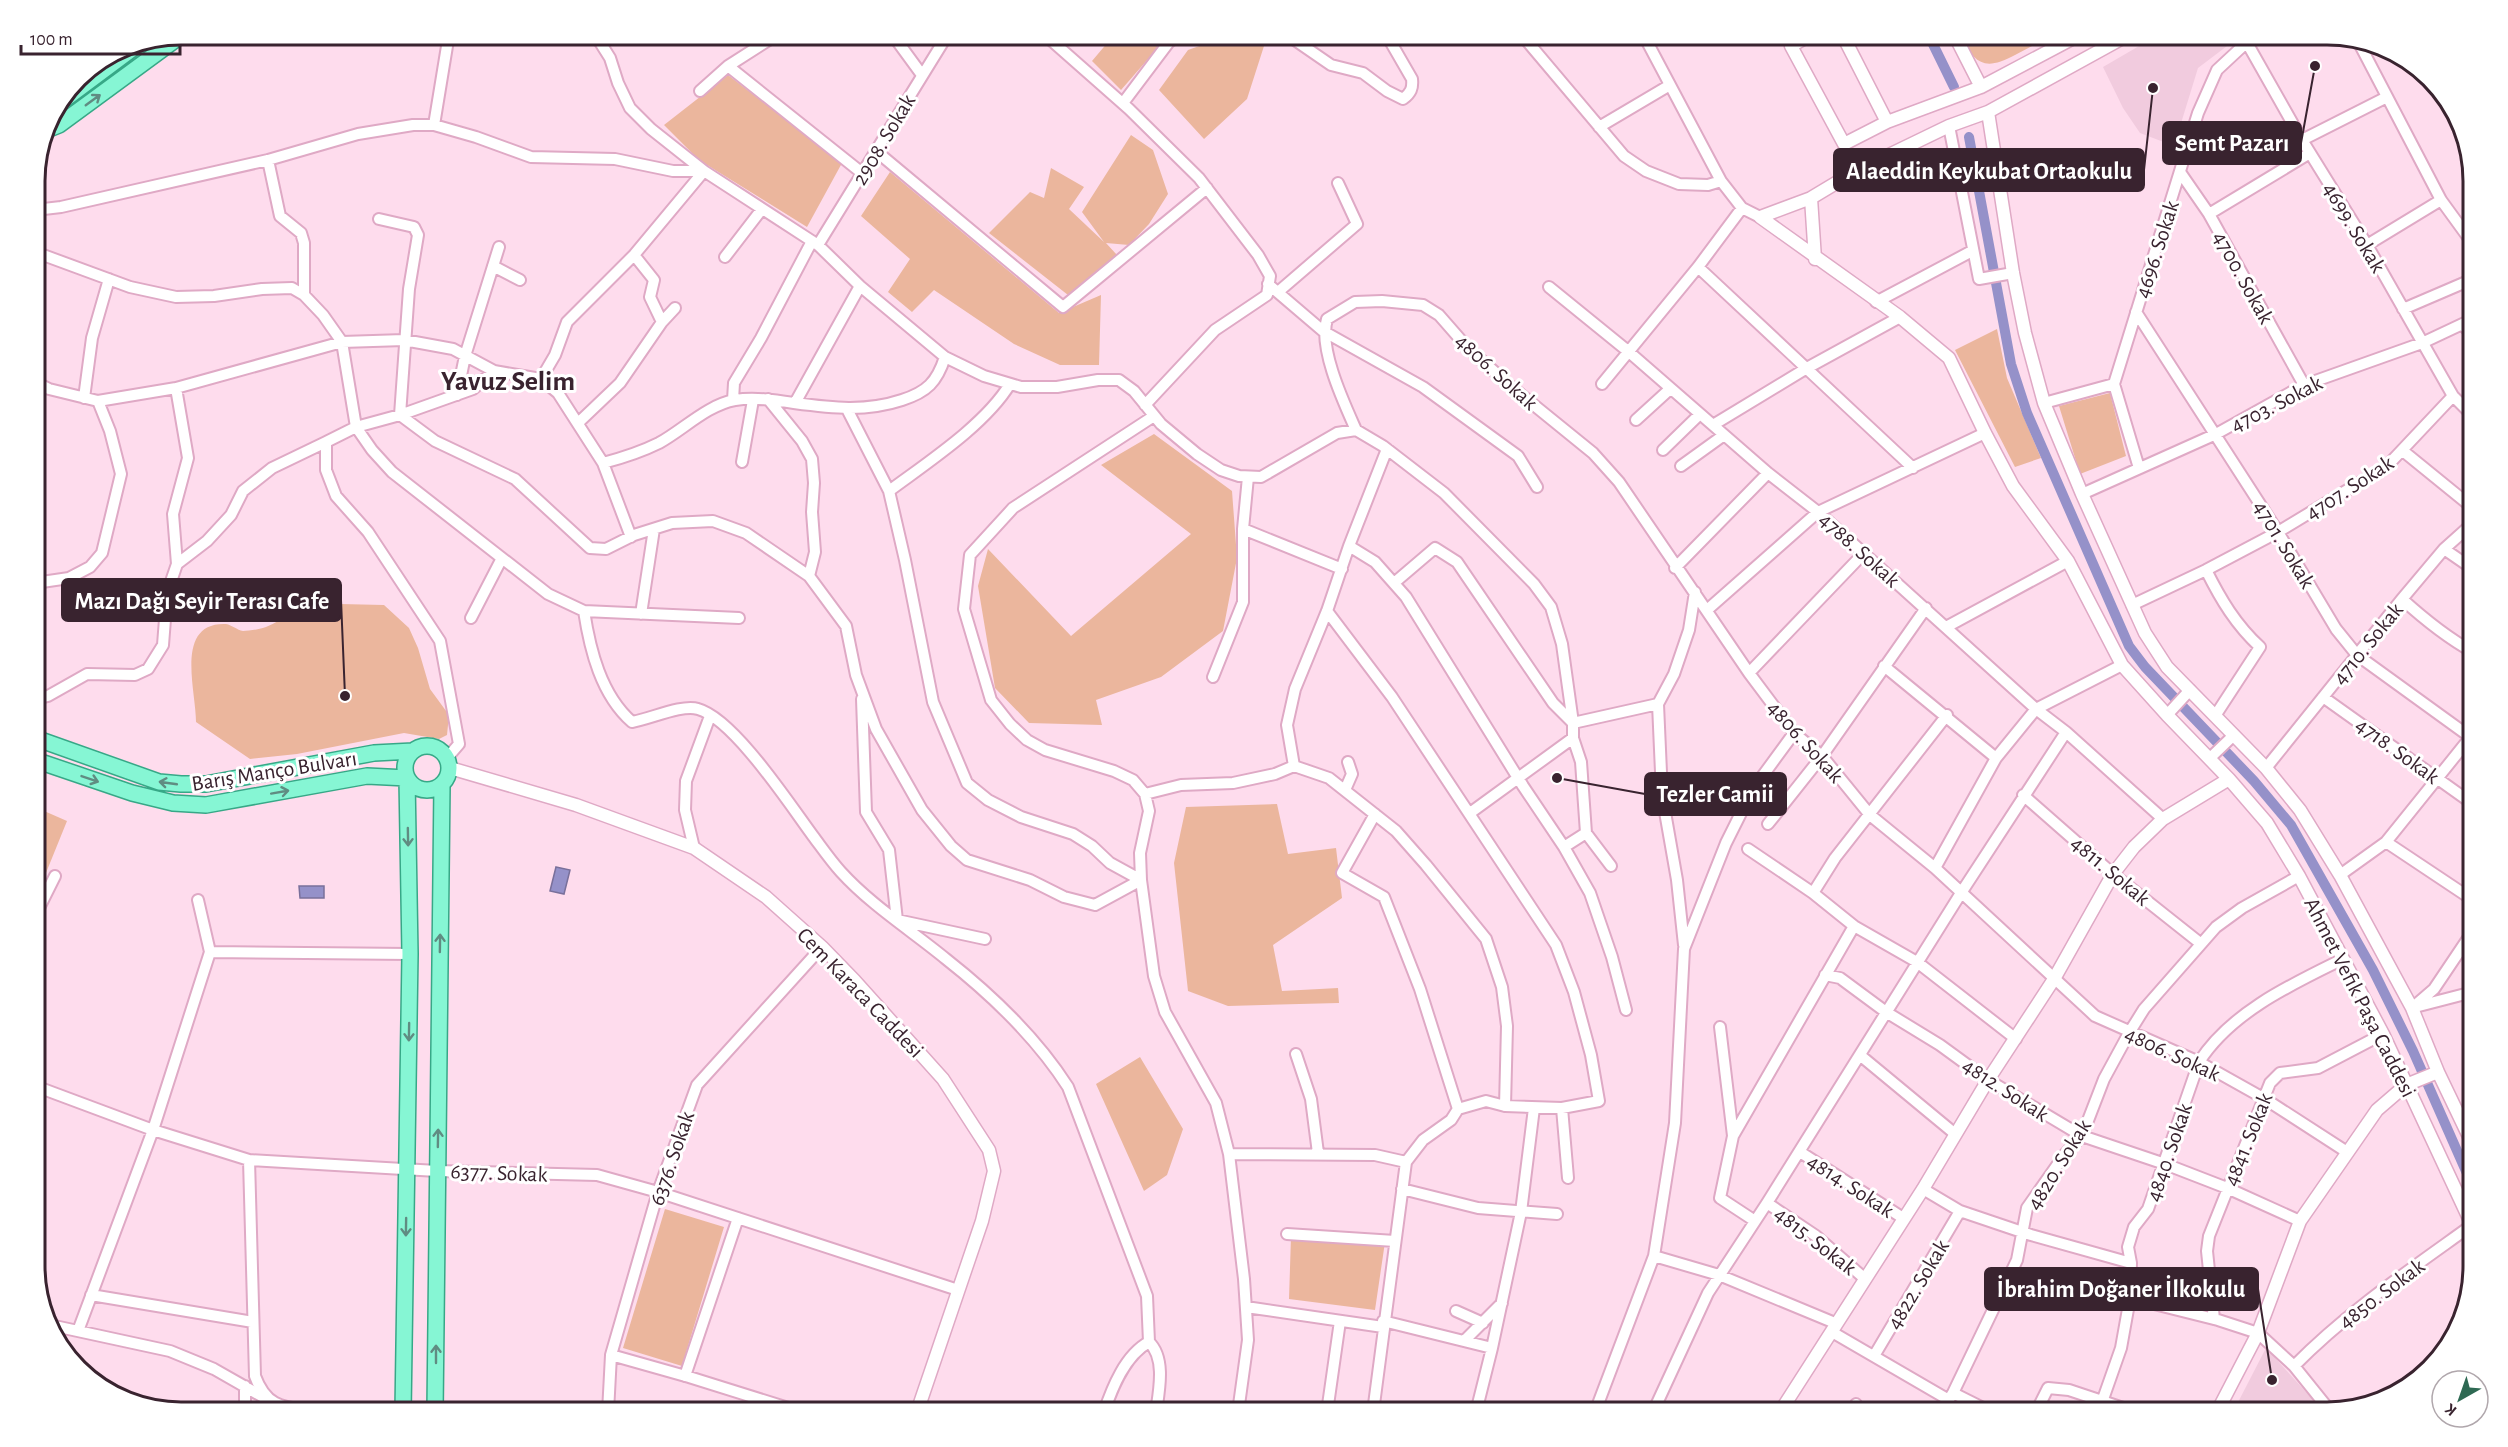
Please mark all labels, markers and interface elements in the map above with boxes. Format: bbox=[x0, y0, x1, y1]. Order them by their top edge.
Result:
scale bar bbox=[21, 18, 180, 56]
text: 100 m bbox=[30, 31, 73, 49]
street label: 2908. Sokak bbox=[848, 90, 919, 189]
one-way arrow bbox=[85, 94, 101, 106]
callout: Semt Pazarı bbox=[2163, 122, 2301, 164]
text: Semt Pazarı bbox=[2175, 132, 2289, 156]
callout: Alaeddin Keykubat Ortaokulu bbox=[1834, 149, 2144, 191]
text: Alaeddin Keykubat Ortaokulu bbox=[1846, 160, 2132, 184]
street label: 4699. Sokak bbox=[2319, 179, 2390, 276]
street label: 4696. Sokak bbox=[2131, 198, 2183, 301]
street label: 4700. Sokak bbox=[2209, 227, 2278, 328]
street label: 4806. Sokak bbox=[1451, 329, 1542, 414]
district label: Yavuz Selim bbox=[441, 368, 575, 396]
street label: 4703. Sokak bbox=[2227, 371, 2326, 436]
street label: 4707. Sokak bbox=[2302, 451, 2397, 524]
street label: 4701. Sokak bbox=[2249, 497, 2319, 592]
street label: 4788. Sokak bbox=[1815, 508, 1904, 591]
callout: Mazı Dağı Seyir Terası Cafe bbox=[62, 579, 341, 621]
text: Mazı Dağı Seyir Terası Cafe bbox=[75, 590, 329, 614]
street label: 4710. Sokak bbox=[2328, 599, 2407, 689]
street label: 4806. Sokak bbox=[1763, 696, 1848, 787]
street label: 4718. Sokak bbox=[2352, 713, 2443, 788]
street label: Barış Manço Bulvarı bbox=[190, 747, 358, 795]
callout: Tezler Camii bbox=[1645, 773, 1786, 815]
one-way arrow bbox=[80, 775, 99, 786]
one-way arrow bbox=[159, 777, 178, 788]
text: Tezler Camii bbox=[1656, 783, 1774, 807]
one-way arrow bbox=[270, 786, 290, 797]
one-way arrow bbox=[402, 826, 414, 846]
street label: 4811. Sokak bbox=[2067, 832, 2154, 910]
street label: Ahmet Vefik Paşa Caddesi bbox=[2300, 894, 2420, 1101]
street label: Cem Karaca Caddesi bbox=[793, 923, 928, 1062]
one-way arrow bbox=[434, 934, 446, 954]
one-way arrow bbox=[403, 1021, 415, 1041]
street label: 4806. Sokak bbox=[2122, 1022, 2224, 1085]
street label: 4812. Sokak bbox=[1958, 1054, 2052, 1126]
street label: 4841. Sokak bbox=[2219, 1090, 2277, 1189]
street label: 4840. Sokak bbox=[2142, 1100, 2196, 1204]
street label: 6376. Sokak bbox=[646, 1108, 698, 1208]
street label: 4820. Sokak bbox=[2023, 1116, 2095, 1214]
one-way arrow bbox=[432, 1129, 443, 1149]
street label: 4814. Sokak bbox=[1803, 1150, 1898, 1222]
street label: 6377. Sokak bbox=[450, 1160, 548, 1186]
street label: 4815. Sokak bbox=[1770, 1202, 1860, 1279]
one-way arrow bbox=[400, 1216, 412, 1236]
street label: 4822. Sokak bbox=[1883, 1236, 1953, 1333]
street label: 4850. Sokak bbox=[2335, 1255, 2429, 1333]
callout: İbrahim Doğaner İlkokulu bbox=[1985, 1268, 2258, 1310]
text: İbrahim Doğaner İlkokulu bbox=[1997, 1275, 2246, 1302]
one-way arrow bbox=[430, 1345, 442, 1365]
north arrow bbox=[2430, 1369, 2490, 1429]
text: K bbox=[2442, 1400, 2460, 1419]

